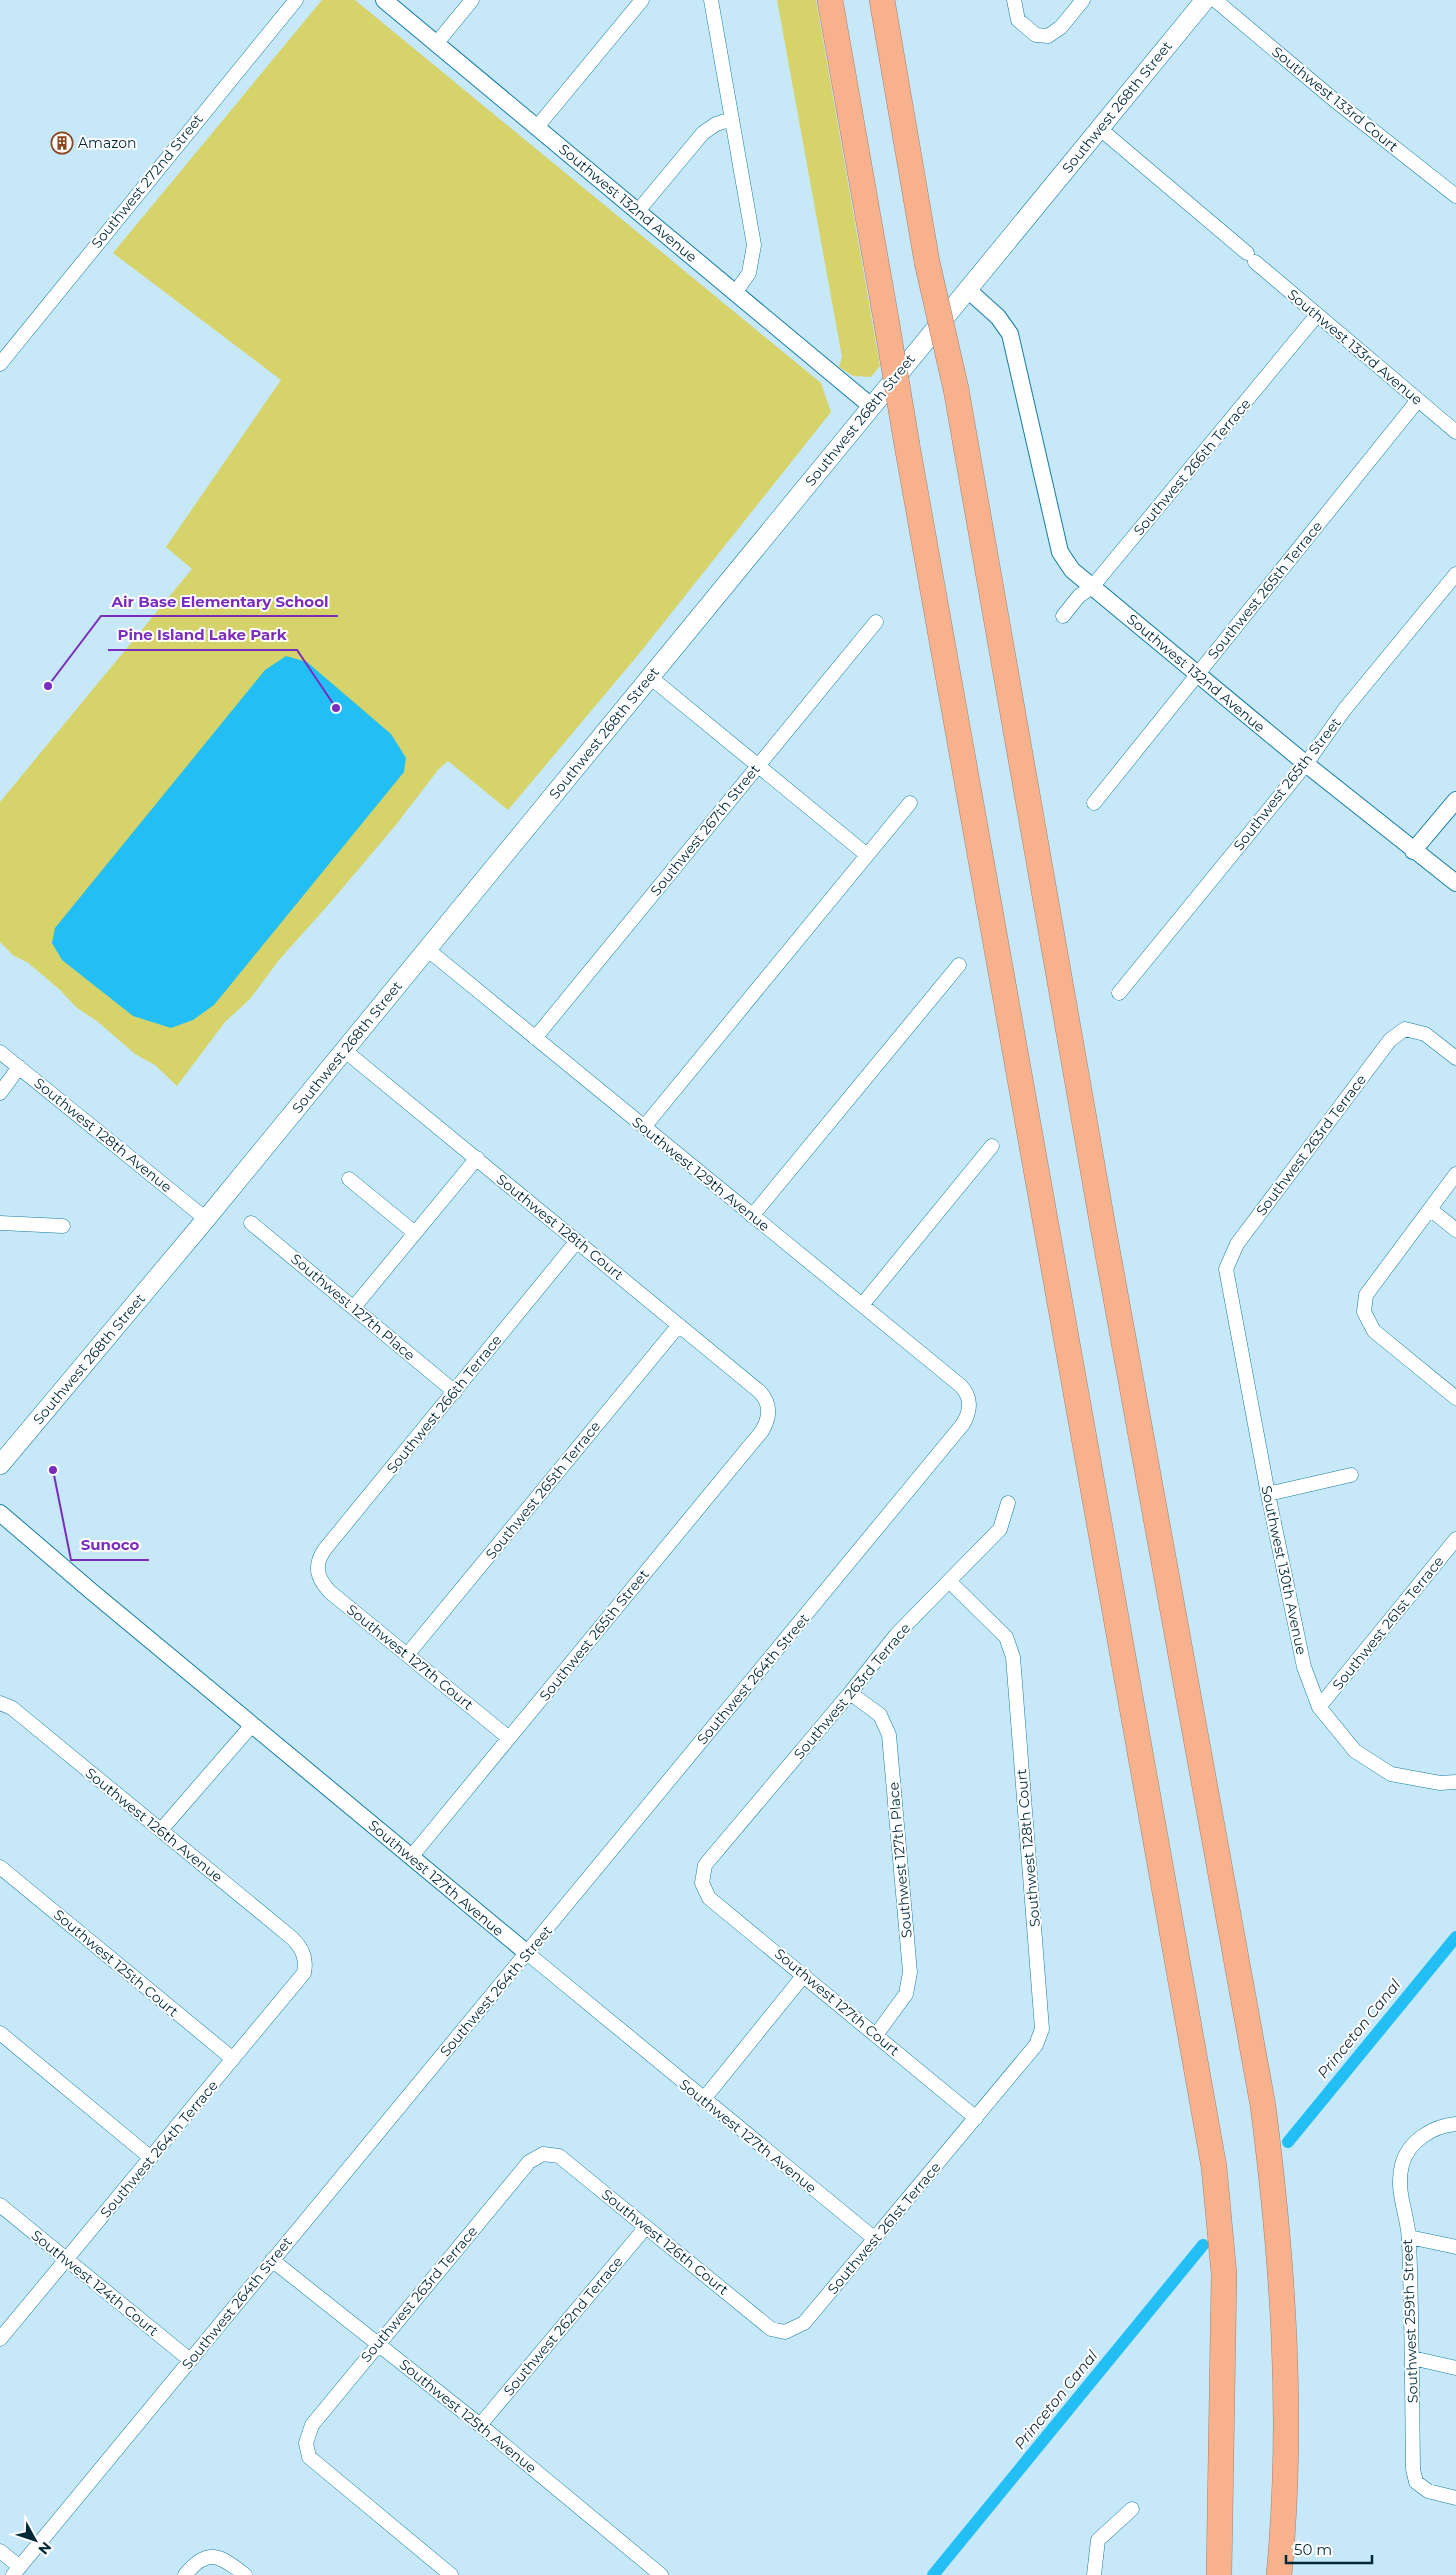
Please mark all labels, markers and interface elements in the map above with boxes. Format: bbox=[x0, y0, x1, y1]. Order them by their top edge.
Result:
street label: Southwest 268th Street bbox=[1058, 37, 1176, 177]
street label: Southwest 133rd Court bbox=[1268, 43, 1402, 156]
street label: Southwest 272nd Street bbox=[87, 110, 207, 252]
building icon: Amazon bbox=[50, 131, 74, 155]
place label: Amazon bbox=[78, 134, 136, 152]
street label: Southwest 132nd Avenue bbox=[555, 140, 701, 266]
street label: Southwest 133rd Avenue bbox=[1284, 285, 1426, 409]
street label: Southwest 268th Street bbox=[801, 350, 919, 490]
street label: Southwest 266th Terrace bbox=[1129, 395, 1255, 539]
street label: Southwest 265th Terrace bbox=[1204, 517, 1326, 663]
callout: Air Base Elementary School bbox=[101, 586, 338, 616]
text: Air Base Elementary School bbox=[111, 592, 328, 611]
street label: Southwest 132nd Avenue bbox=[1123, 610, 1269, 736]
callout: Pine Island Lake Park bbox=[108, 620, 297, 650]
text: Pine Island Lake Park bbox=[117, 625, 287, 644]
street label: Southwest 268th Street bbox=[545, 663, 663, 803]
street label: Southwest 265th Street bbox=[1229, 714, 1345, 854]
street label: Southwest 267th Street bbox=[646, 760, 764, 899]
street label: Southwest 268th Street bbox=[288, 977, 406, 1117]
street label: Southwest 263rd Terrace bbox=[1252, 1071, 1370, 1219]
street label: Southwest 128th Avenue bbox=[30, 1074, 176, 1196]
street label: Southwest 129th Avenue bbox=[629, 1113, 773, 1235]
street label: Southwest 128th Court bbox=[493, 1170, 628, 1284]
street label: Southwest 127th Place bbox=[287, 1250, 419, 1364]
street label: Southwest 268th Street bbox=[29, 1290, 149, 1428]
street label: Southwest 266th Terrace bbox=[383, 1331, 505, 1477]
street label: Southwest 265th Terrace bbox=[482, 1417, 604, 1563]
street label: Southwest 130th Avenue bbox=[1257, 1484, 1311, 1656]
callout: Sunoco bbox=[71, 1530, 149, 1560]
text: Sunoco bbox=[81, 1535, 140, 1554]
street label: Southwest 261st Terrace bbox=[1328, 1552, 1448, 1694]
street label: Southwest 265th Street bbox=[535, 1565, 653, 1704]
street label: Southwest 127th Court bbox=[343, 1600, 477, 1714]
street label: Southwest 264th Street bbox=[693, 1610, 813, 1748]
street label: Southwest 263rd Terrace bbox=[790, 1619, 914, 1763]
street label: Southwest 126th Avenue bbox=[82, 1764, 226, 1886]
street label: Southwest 128th Court bbox=[1012, 1768, 1044, 1928]
street label: Southwest 127th Place bbox=[884, 1781, 916, 1939]
street label: Southwest 127th Avenue bbox=[365, 1816, 507, 1940]
street label: Southwest 125th Court bbox=[50, 1905, 182, 2021]
street label: Southwest 264th Street bbox=[436, 1922, 556, 2060]
street label: Southwest 127th Court bbox=[771, 1944, 903, 2060]
water label: Princeton Canal bbox=[1313, 1975, 1404, 2082]
street label: Southwest 127th Avenue bbox=[676, 2075, 820, 2197]
street label: Southwest 264th Terrace bbox=[96, 2077, 222, 2221]
street label: Southwest 261st Terrace bbox=[823, 2158, 945, 2298]
street label: Southwest 126th Court bbox=[598, 2185, 732, 2299]
street label: Southwest 263rd Terrace bbox=[357, 2222, 481, 2366]
street label: Southwest 124th Court bbox=[28, 2226, 163, 2340]
street label: Southwest 264th Street bbox=[178, 2233, 296, 2373]
street label: Southwest 259th Street bbox=[1398, 2238, 1422, 2403]
street label: Southwest 262nd Terrace bbox=[499, 2253, 627, 2399]
water label: Princeton Canal bbox=[1010, 2346, 1101, 2453]
street label: Southwest 125th Avenue bbox=[396, 2355, 540, 2477]
north arrow bbox=[10, 2515, 60, 2565]
scale bar bbox=[1286, 2532, 1372, 2564]
text: N bbox=[34, 2538, 55, 2558]
text: 50 m bbox=[1294, 2540, 1332, 2559]

